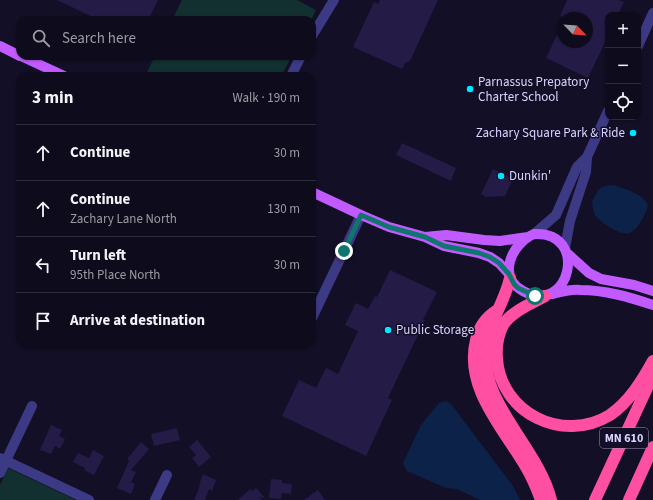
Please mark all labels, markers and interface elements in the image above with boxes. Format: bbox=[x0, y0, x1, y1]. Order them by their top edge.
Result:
north arrow bbox=[557, 12, 593, 48]
map controls bbox=[605, 12, 641, 120]
button: + bbox=[605, 12, 641, 48]
search box bbox=[16, 16, 316, 60]
icon: search bbox=[30, 27, 52, 49]
text: Search here bbox=[62, 28, 136, 49]
button: − bbox=[605, 48, 641, 84]
place label: Parnassus Prepatory Charter School bbox=[478, 73, 589, 106]
marker: Parnassus Prepatory Charter School bbox=[465, 84, 475, 94]
button: locate bbox=[605, 84, 641, 120]
text: 3 min bbox=[32, 86, 73, 110]
text: Walk · 190 m bbox=[232, 89, 300, 107]
place label: Zachary Square Park & Ride bbox=[476, 124, 625, 142]
marker: Zachary Square Park & Ride bbox=[628, 128, 638, 138]
icon: ahead bbox=[32, 142, 54, 164]
text: Continue bbox=[70, 142, 130, 163]
text: 30 m bbox=[274, 144, 300, 162]
place label: Dunkin' bbox=[509, 167, 551, 185]
marker: Dunkin' bbox=[496, 171, 506, 181]
text: Continue bbox=[70, 189, 130, 210]
icon: ahead bbox=[32, 198, 54, 220]
text: 130 m bbox=[267, 200, 300, 218]
text: Zachary Lane North bbox=[70, 210, 177, 228]
route end bbox=[335, 242, 353, 260]
text: Turn left bbox=[70, 245, 126, 266]
icon: left bbox=[32, 254, 54, 276]
text: 30 m bbox=[274, 256, 300, 274]
text: 95th Place North bbox=[70, 266, 160, 284]
route start bbox=[526, 287, 544, 305]
icon: arrive bbox=[32, 310, 54, 332]
text: Arrive at destination bbox=[70, 310, 205, 331]
place label: Public Storage bbox=[396, 321, 474, 339]
marker: Public Storage bbox=[383, 325, 393, 335]
road number: MN 610 bbox=[600, 428, 648, 448]

